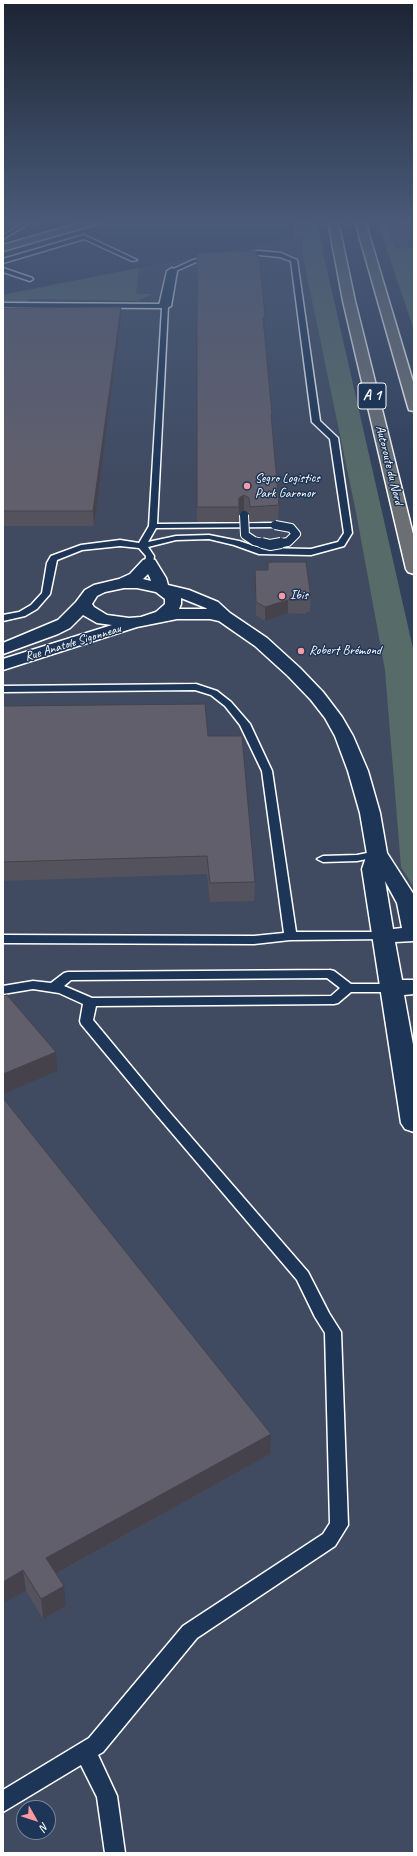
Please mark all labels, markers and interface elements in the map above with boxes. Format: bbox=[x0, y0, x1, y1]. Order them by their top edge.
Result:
road number: A 1 bbox=[358, 383, 386, 409]
street label: Autoroute du Nord bbox=[372, 424, 406, 506]
place label: Segro Logistics Park Garonor bbox=[255, 471, 320, 502]
marker: Segro Logistics Park Garonor bbox=[242, 481, 252, 491]
place label: Ibis bbox=[290, 588, 308, 604]
marker: Ibis bbox=[277, 591, 287, 601]
street label: Rue Anatole Sigonneau bbox=[23, 621, 123, 665]
place label: Robert Brémond bbox=[309, 643, 381, 659]
marker: Robert Brémond bbox=[296, 646, 306, 656]
north arrow bbox=[16, 1800, 56, 1840]
text: N bbox=[37, 1820, 52, 1834]

